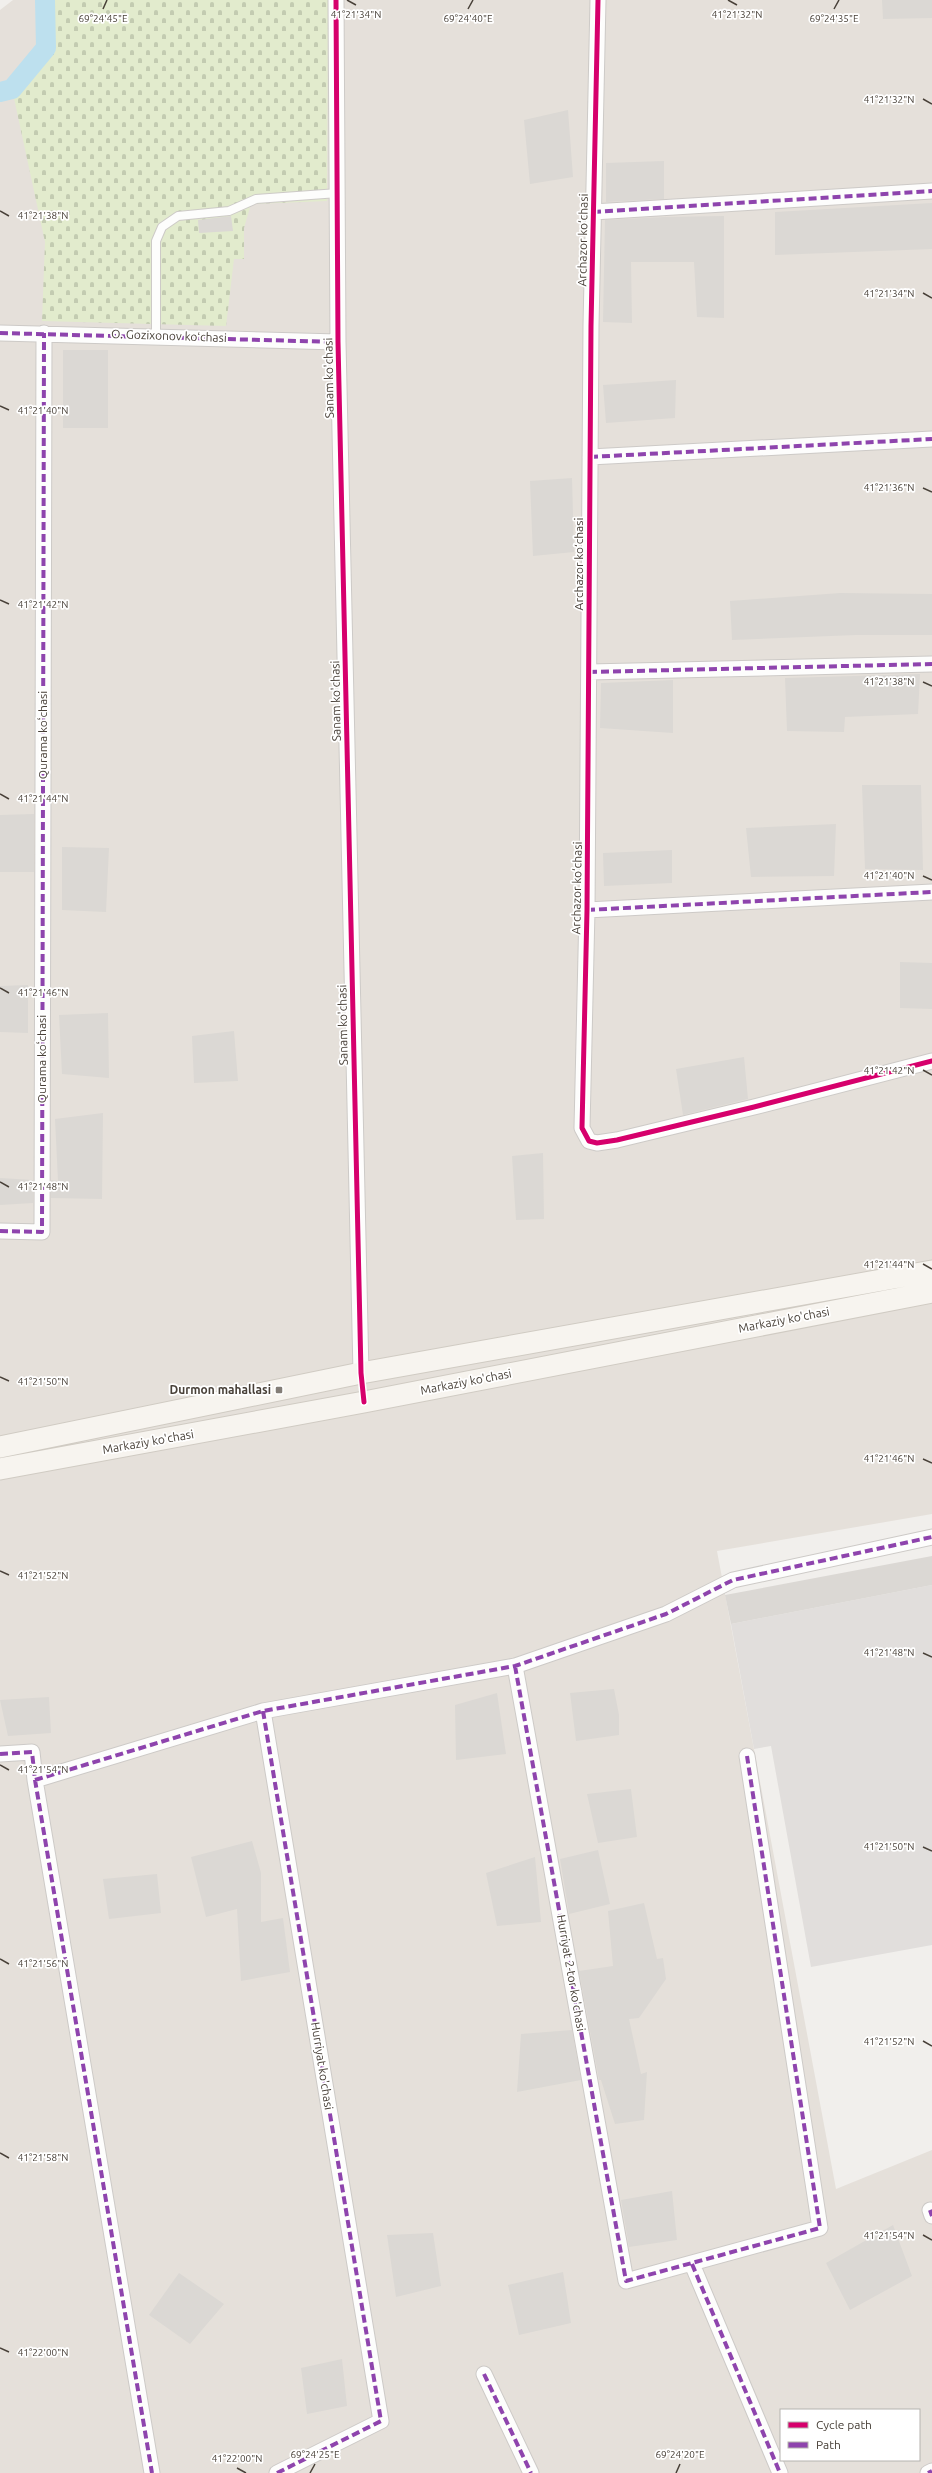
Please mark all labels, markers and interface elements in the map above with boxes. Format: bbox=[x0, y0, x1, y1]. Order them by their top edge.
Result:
text: 41°21'34"N bbox=[331, 9, 381, 20]
text: 41°21'32"N bbox=[712, 9, 762, 20]
text: 69°24'45"E bbox=[78, 13, 128, 24]
text: 69°24'40"E bbox=[443, 13, 493, 24]
text: 69°24'35"E bbox=[809, 13, 859, 24]
text: 41°21'32"N bbox=[864, 94, 914, 105]
street label: Archazor ko‘chasi bbox=[575, 193, 590, 286]
text: 41°21'38"N bbox=[18, 210, 68, 221]
text: 41°21'34"N bbox=[864, 288, 914, 299]
street label: O. Gozixonov koʻchasi bbox=[111, 327, 227, 344]
street label: Sanam ko'chasi bbox=[321, 337, 336, 419]
text: 41°21'40"N bbox=[18, 405, 68, 416]
text: 41°21'36"N bbox=[864, 482, 914, 493]
street label: Archazor ko‘chasi bbox=[572, 518, 585, 610]
text: 41°21'42"N bbox=[18, 599, 68, 610]
street label: Sanam ko'chasi bbox=[328, 660, 343, 742]
text: 41°21'38"N bbox=[864, 676, 914, 687]
street label: Qurama koʻchasi bbox=[36, 691, 49, 779]
text: 41°21'44"N bbox=[18, 793, 68, 804]
street label: Archazor ko‘chasi bbox=[569, 841, 584, 934]
text: 41°21'40"N bbox=[864, 870, 914, 881]
street label: Sanam ko'chasi bbox=[335, 984, 350, 1066]
text: 41°21'46"N bbox=[18, 987, 68, 998]
street label: Qurama koʻchasi bbox=[35, 1015, 48, 1103]
text: 41°21'42"N bbox=[864, 1065, 914, 1076]
text: 41°21'48"N bbox=[18, 1181, 68, 1192]
text: 41°21'44"N bbox=[864, 1259, 914, 1270]
street label: Markaziy ko'chasi bbox=[737, 1304, 831, 1335]
street label: Markaziy ko'chasi bbox=[419, 1366, 513, 1397]
text: 41°21'50"N bbox=[18, 1376, 68, 1387]
place label: Durmon mahallasi bbox=[170, 1383, 271, 1396]
marker: Durmon mahallasi bbox=[274, 1385, 284, 1395]
street label: Markaziy ko'chasi bbox=[101, 1427, 195, 1456]
text: 41°21'46"N bbox=[864, 1453, 914, 1464]
text: 41°21'52"N bbox=[18, 1570, 68, 1581]
text: 41°21'48"N bbox=[864, 1647, 914, 1658]
text: 41°21'54"N bbox=[18, 1764, 68, 1775]
text: 41°21'50"N bbox=[864, 1841, 914, 1852]
street label: Hurriyat 2-tor ko'chasi bbox=[555, 1914, 588, 2032]
text: 41°21'56"N bbox=[18, 1958, 68, 1969]
street label: Hurriyat ko'chasi bbox=[309, 2021, 336, 2111]
text: 41°21'52"N bbox=[864, 2036, 914, 2047]
text: 41°21'58"N bbox=[18, 2152, 68, 2163]
text: 41°21'54"N bbox=[864, 2230, 914, 2241]
text: 41°22'00"N bbox=[18, 2347, 68, 2358]
legend bbox=[780, 2409, 920, 2461]
text: Cycle path bbox=[816, 2418, 872, 2431]
text: Path bbox=[816, 2438, 841, 2451]
text: 69°24'25"E bbox=[290, 2449, 340, 2460]
text: 69°24'20"E bbox=[655, 2449, 705, 2460]
text: 41°22'00"N bbox=[212, 2453, 262, 2464]

